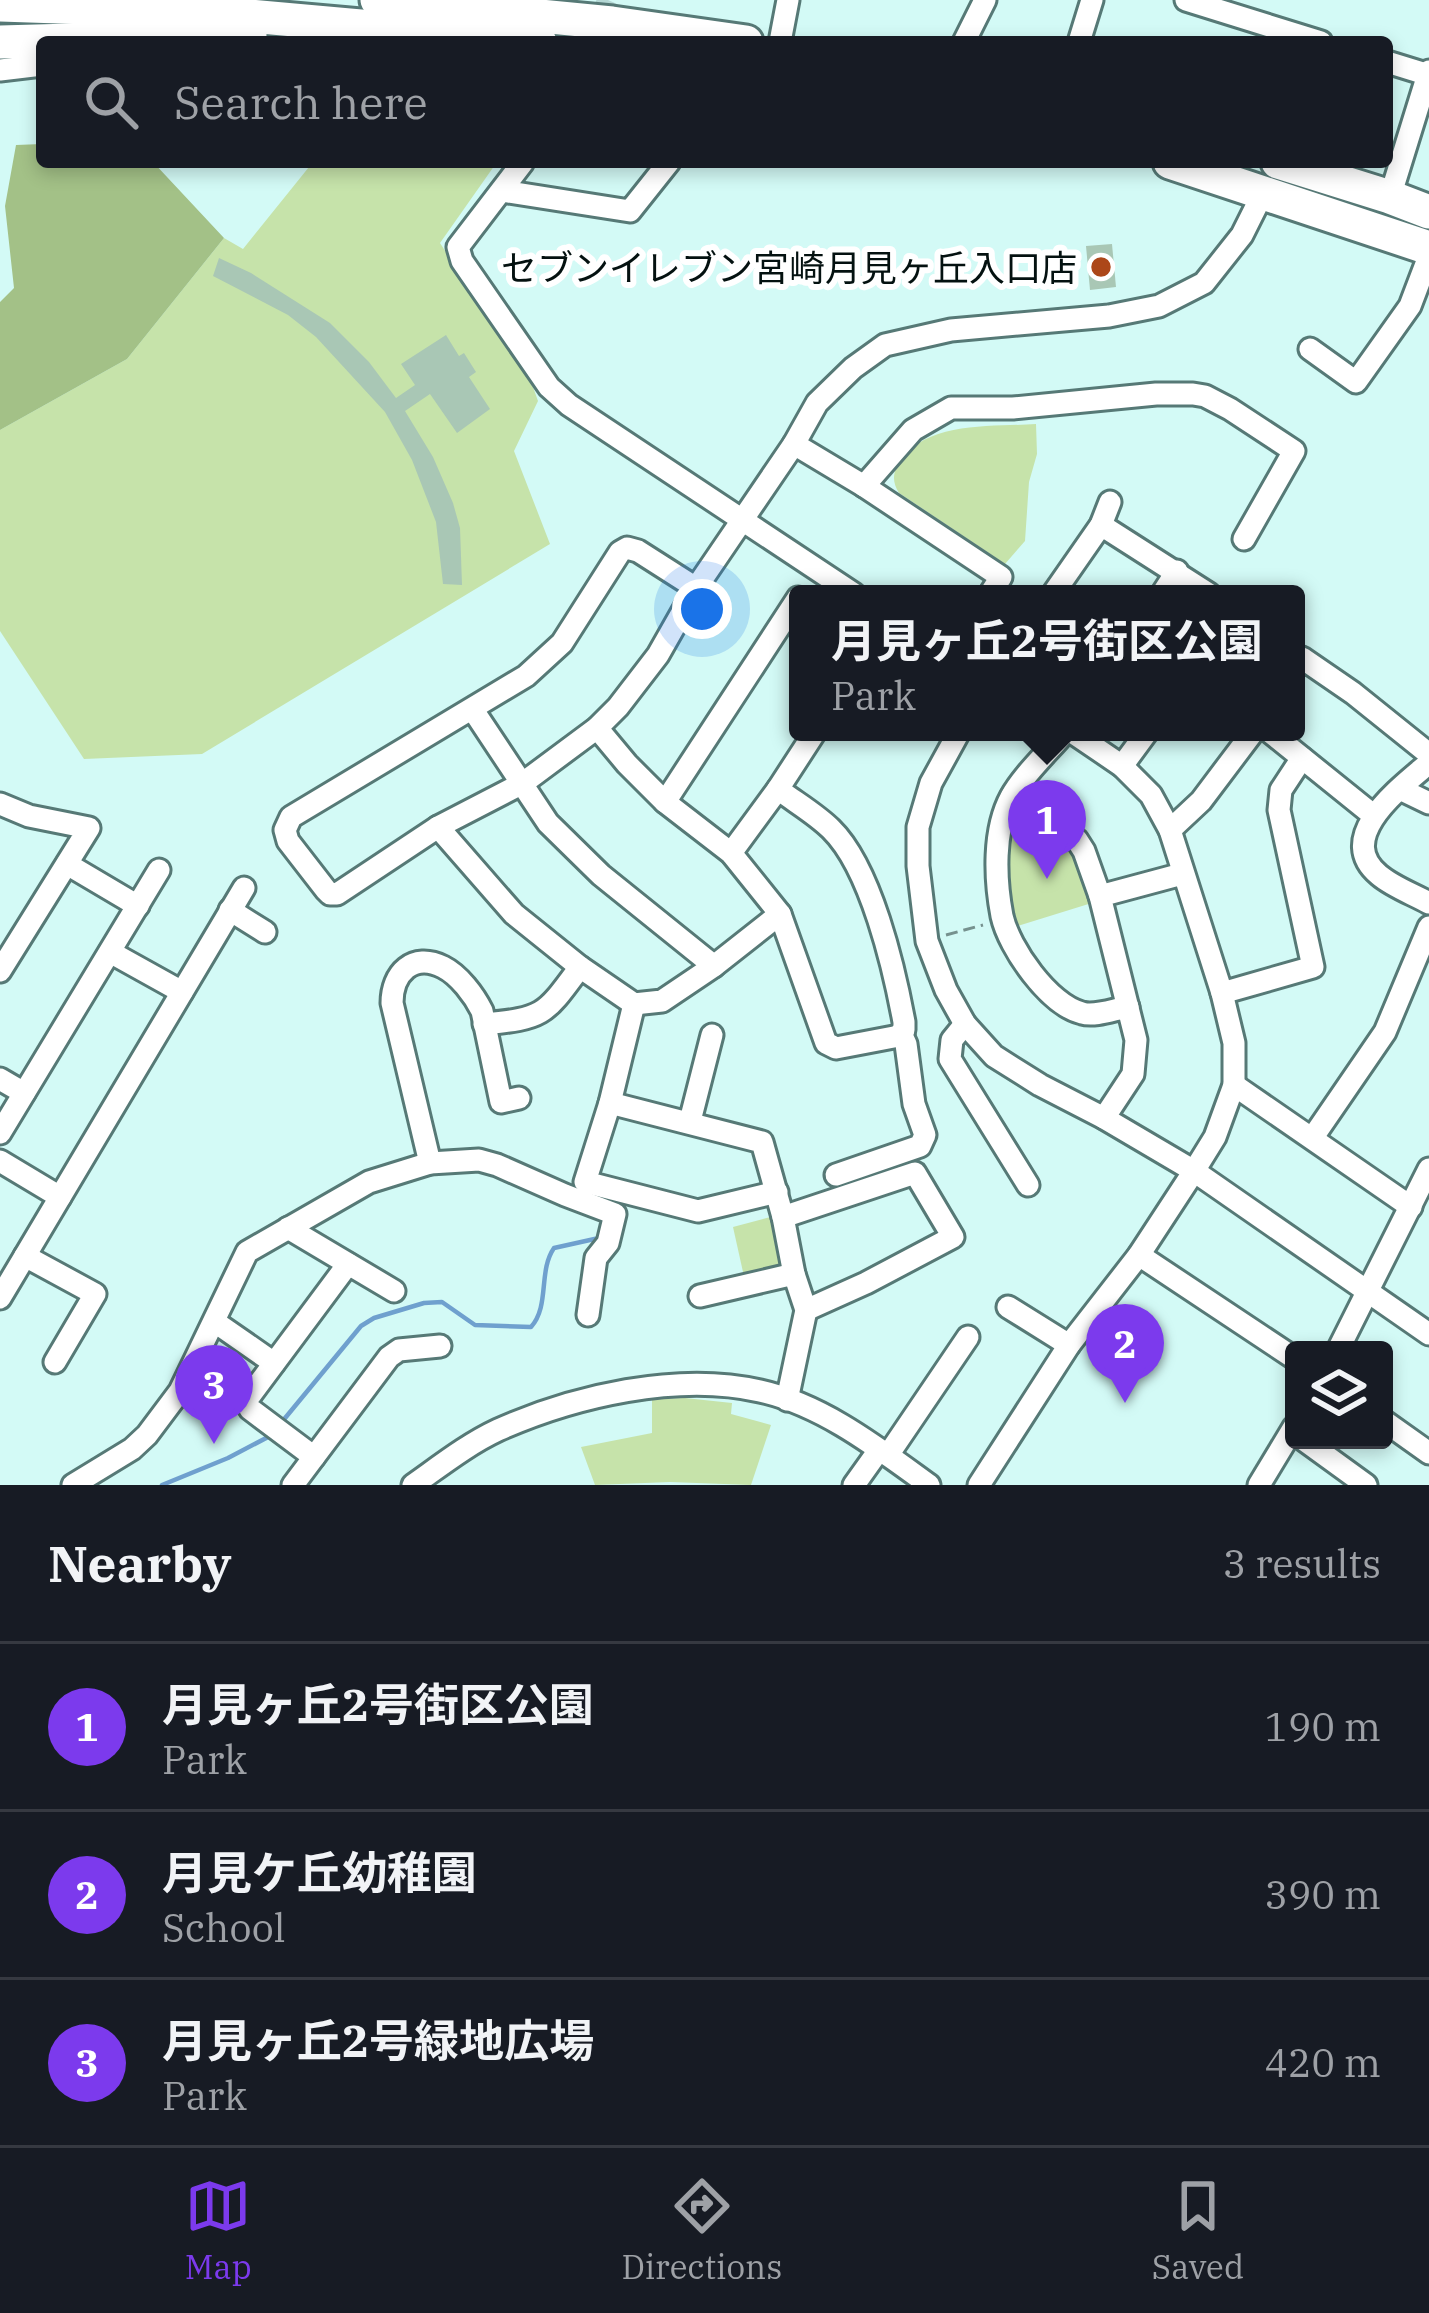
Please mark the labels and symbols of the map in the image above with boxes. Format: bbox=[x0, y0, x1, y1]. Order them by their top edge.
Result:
place label: セブンイレブン宮崎月見ヶ丘入口店 bbox=[501, 244, 1077, 291]
marker: セブンイレブン宮崎月見ヶ丘入口店 bbox=[1088, 254, 1114, 280]
your location bbox=[672, 579, 732, 639]
pin: 1 bbox=[1008, 780, 1086, 879]
pin: 2 bbox=[1086, 1304, 1164, 1403]
pin: 3 bbox=[175, 1345, 253, 1444]

